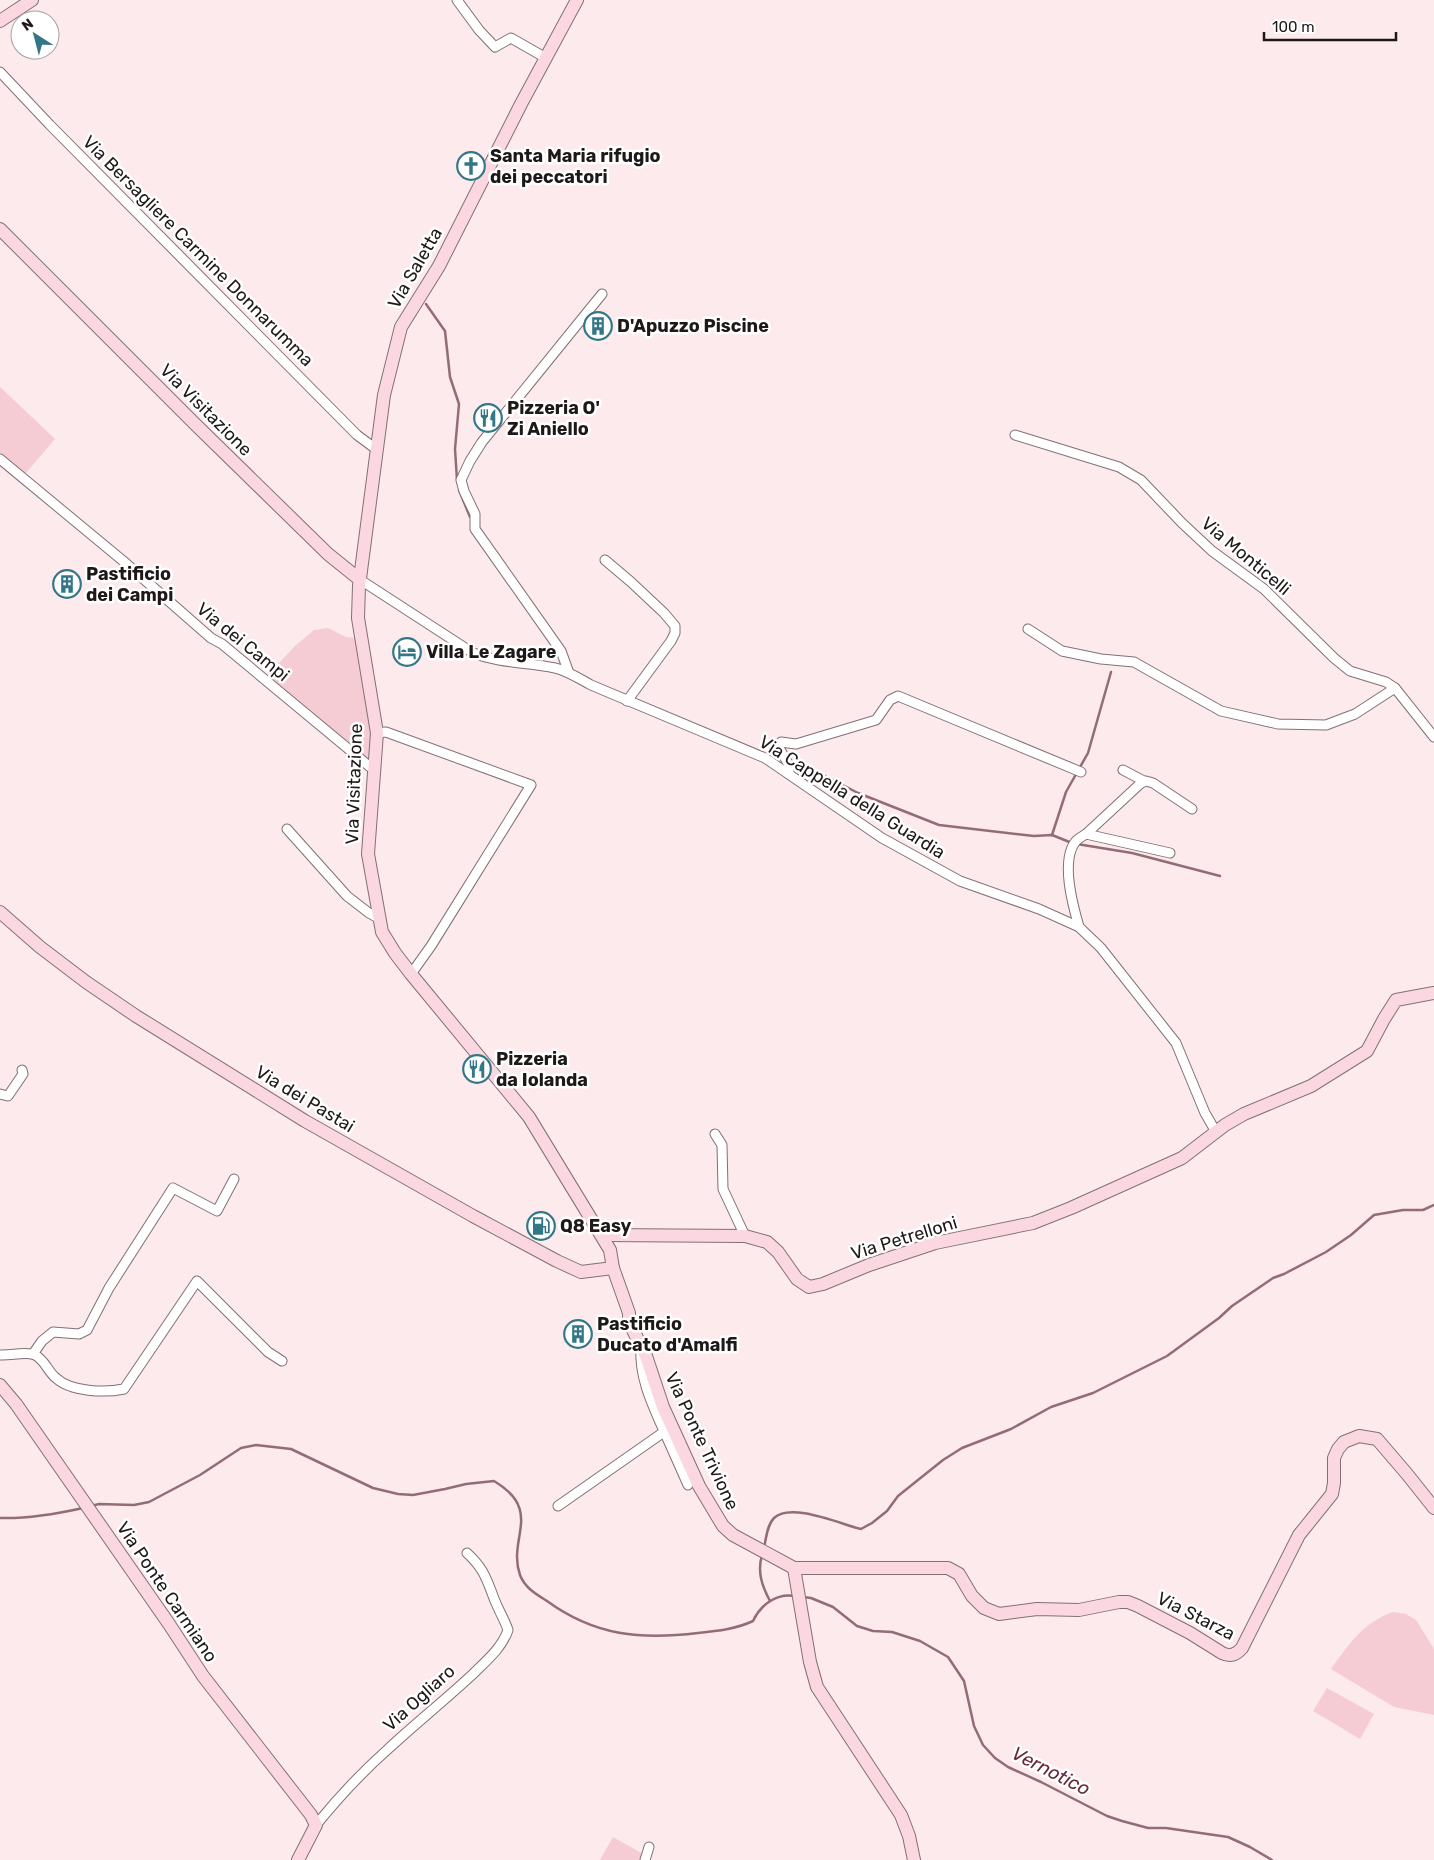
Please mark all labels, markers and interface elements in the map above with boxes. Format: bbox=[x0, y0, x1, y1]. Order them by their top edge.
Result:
north arrow bbox=[10, 10, 60, 60]
scale bar bbox=[1264, 10, 1396, 42]
text: N bbox=[19, 15, 37, 35]
text: 100 m bbox=[1272, 18, 1314, 36]
street label: Via Bersagliere Carmine Donnarumma bbox=[78, 131, 318, 371]
place label: Santa Maria rifugio dei peccatori bbox=[490, 145, 661, 188]
church icon: Santa Maria rifugio dei peccatori bbox=[456, 151, 486, 181]
street label: Via Saletta bbox=[383, 224, 447, 312]
building icon: D'Apuzzo Piscine bbox=[583, 311, 613, 341]
place label: D'Apuzzo Piscine bbox=[617, 315, 769, 337]
street label: Via Visitazione bbox=[155, 359, 257, 461]
place label: Pizzeria O' Zi Aniello bbox=[507, 397, 600, 440]
restaurant icon: Pizzeria O' Zi Aniello bbox=[473, 403, 503, 433]
street label: Via Monticelli bbox=[1197, 512, 1295, 600]
place label: Pastificio dei Campi bbox=[86, 563, 173, 606]
building icon: Pastificio dei Campi bbox=[52, 569, 82, 599]
street label: Via dei Campi bbox=[192, 598, 294, 686]
hotel icon: Villa Le Zagare bbox=[392, 637, 422, 667]
place label: Villa Le Zagare bbox=[426, 641, 557, 663]
street label: Via Visitazione bbox=[341, 723, 367, 845]
street label: Via Cappella della Guardia bbox=[755, 731, 949, 863]
place label: Pizzeria da Iolanda bbox=[496, 1048, 588, 1091]
restaurant icon: Pizzeria da Iolanda bbox=[462, 1054, 492, 1084]
street label: Via dei Pastai bbox=[251, 1061, 359, 1137]
fuel station icon: Q8 Easy bbox=[526, 1211, 556, 1241]
street label: Via Petrelloni bbox=[848, 1211, 960, 1265]
place label: Q8 Easy bbox=[560, 1215, 632, 1237]
place label: Pastificio Ducato d'Amalfi bbox=[597, 1313, 738, 1356]
building icon: Pastificio Ducato d'Amalfi bbox=[563, 1319, 593, 1349]
street label: Via Ponte Trivione bbox=[660, 1368, 744, 1514]
street label: Via Ponte Carmiano bbox=[112, 1518, 222, 1666]
street label: Via Starza bbox=[1153, 1587, 1239, 1645]
street label: Via Ogliaro bbox=[379, 1660, 459, 1736]
water label: Vernotico bbox=[1008, 1741, 1094, 1801]

